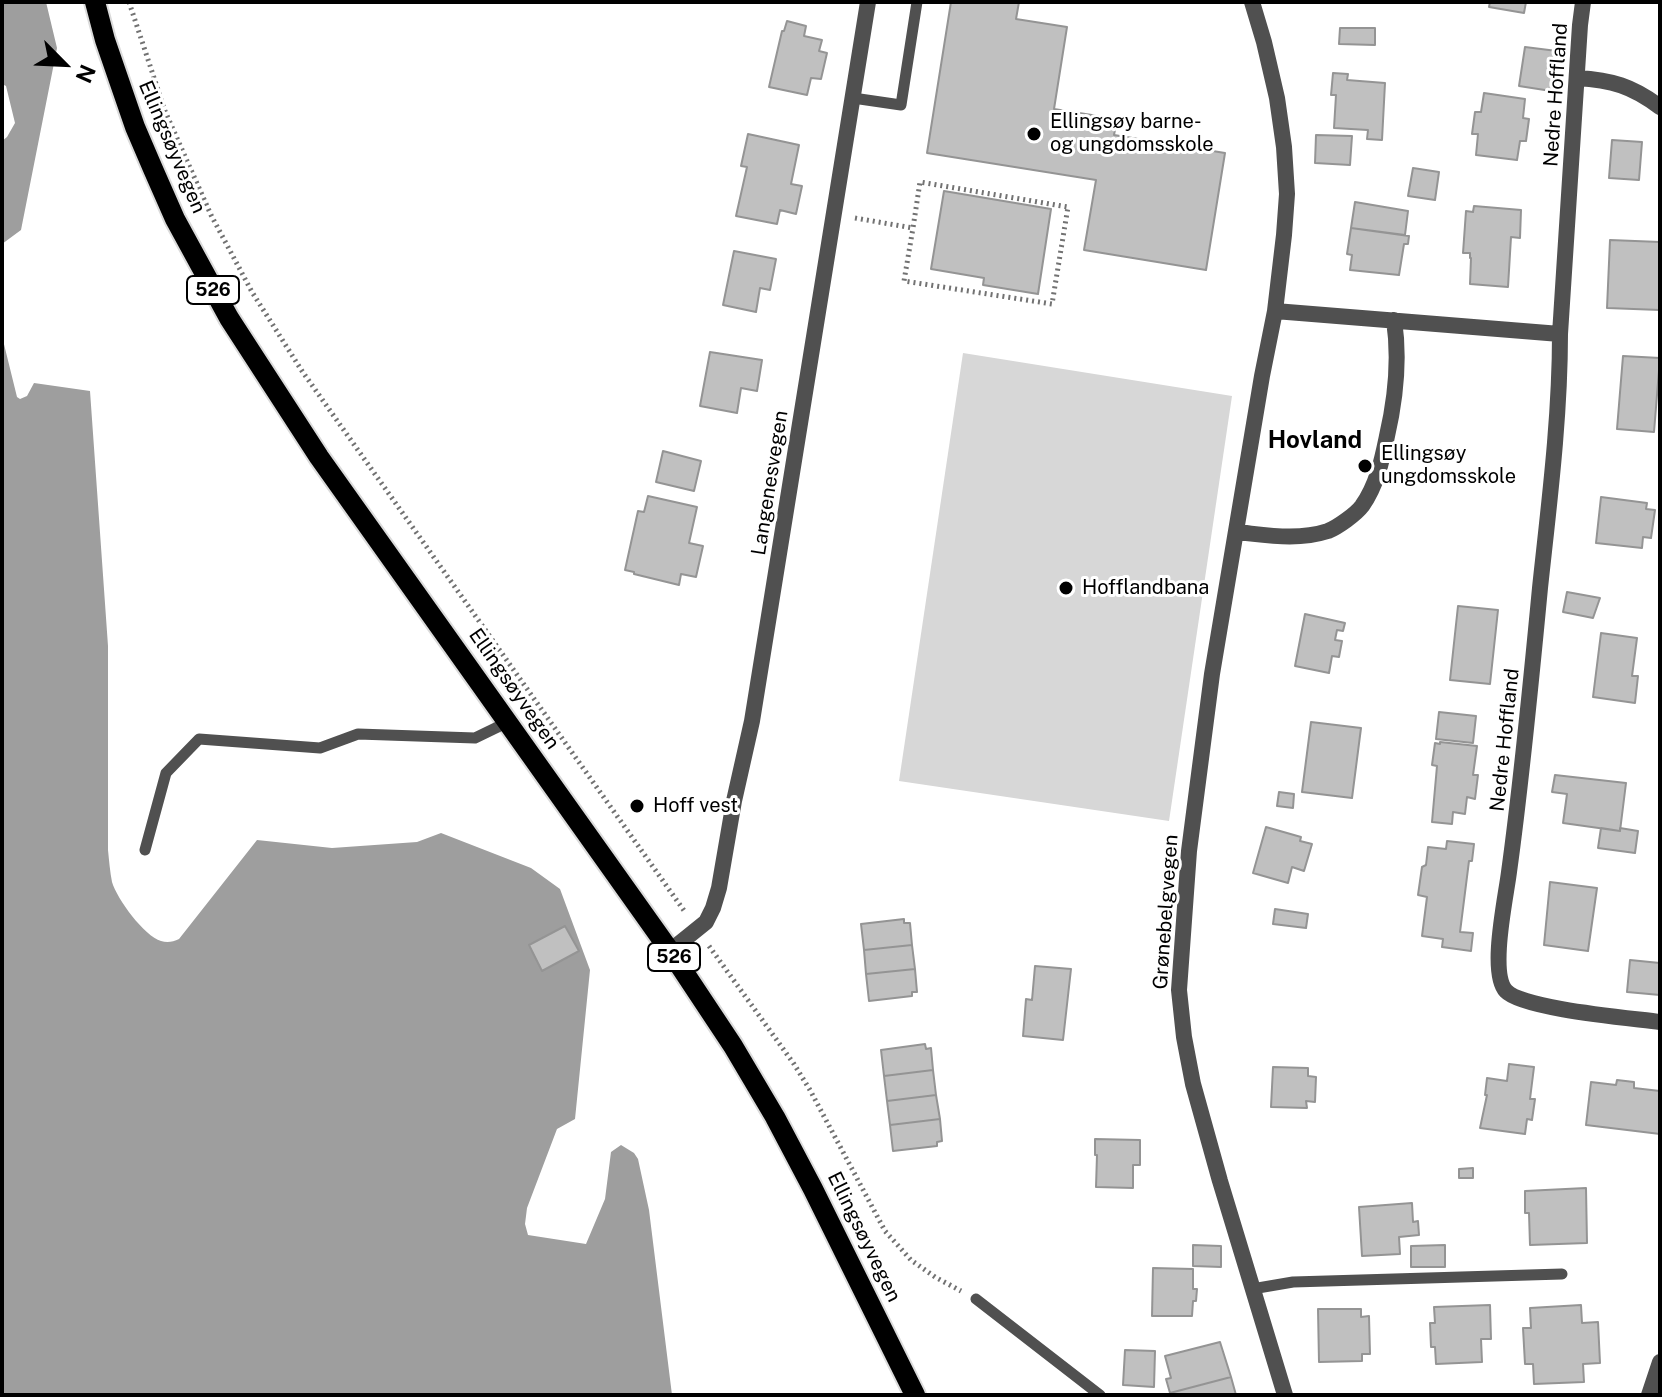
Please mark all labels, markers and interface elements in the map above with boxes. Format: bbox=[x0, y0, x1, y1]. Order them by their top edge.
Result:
street label: Nedre Hoffland bbox=[1539, 22, 1573, 168]
north arrow bbox=[24, 24, 104, 104]
text: N bbox=[71, 61, 101, 87]
street label: Ellingsøyvegen bbox=[133, 77, 211, 217]
place label: Ellingsøy barne- og ungdomsskole bbox=[1050, 110, 1214, 157]
marker: Ellingsøy barne- og ungdomsskole bbox=[1025, 125, 1043, 143]
road number: 526 bbox=[187, 276, 239, 304]
street label: Langenesvegen bbox=[747, 409, 793, 557]
district label: Hovland bbox=[1268, 427, 1362, 455]
place label: Ellingsøy ungdomsskole bbox=[1381, 442, 1516, 489]
marker: Ellingsøy ungdomsskole bbox=[1356, 457, 1374, 475]
place label: Hofflandbana bbox=[1082, 576, 1209, 600]
marker: Hofflandbana bbox=[1057, 579, 1075, 597]
street label: Ellingsøyvegen bbox=[463, 624, 565, 754]
street label: Nedre Hoffland bbox=[1486, 667, 1524, 813]
place label: Hoff vest bbox=[653, 794, 738, 818]
marker: Hoff vest bbox=[628, 797, 646, 815]
street label: Grønebelgvegen bbox=[1149, 834, 1183, 990]
road number: 526 bbox=[648, 943, 700, 971]
street label: Ellingsøyvegen bbox=[822, 1168, 906, 1306]

